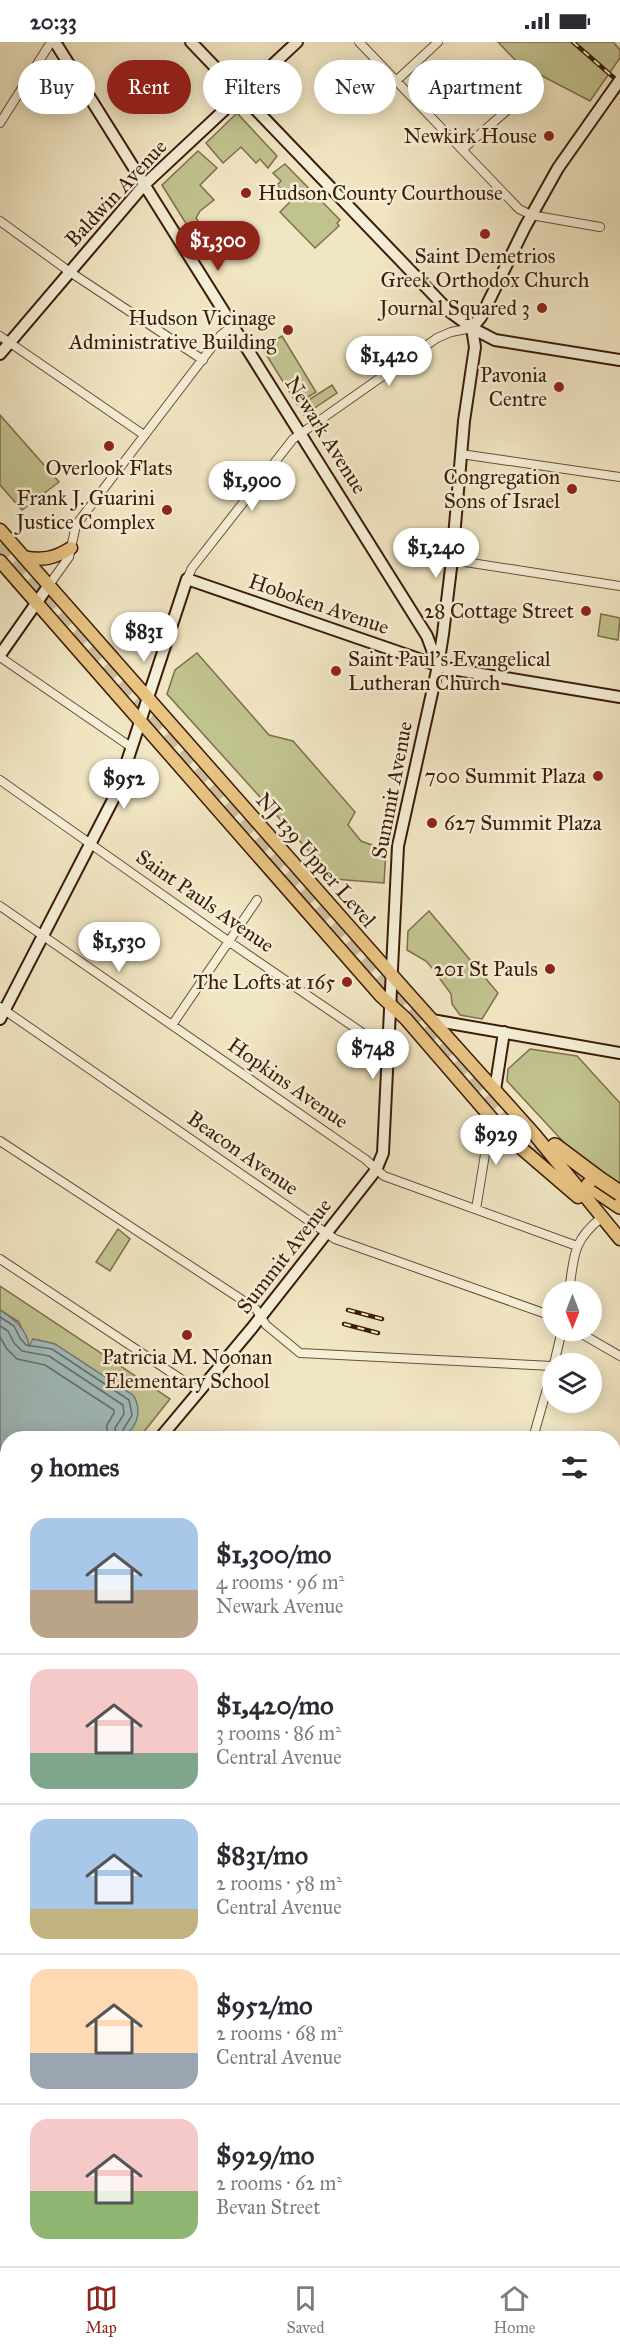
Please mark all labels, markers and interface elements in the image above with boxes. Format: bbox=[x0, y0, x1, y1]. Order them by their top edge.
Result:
text: 20:33 bbox=[30, 8, 77, 35]
chip: Buy bbox=[18, 60, 95, 114]
chip: Rent bbox=[107, 60, 191, 114]
chip: Filters bbox=[203, 60, 302, 114]
chip: New bbox=[314, 60, 396, 114]
chip: Apartment bbox=[408, 60, 544, 114]
place label: Newkirk House bbox=[403, 123, 537, 149]
marker: Newkirk House bbox=[542, 129, 556, 143]
street label: Baldwin Avenue bbox=[60, 134, 172, 252]
place label: Hudson County Courthouse bbox=[258, 180, 503, 206]
marker: Hudson County Courthouse bbox=[239, 186, 253, 200]
pin: $1,300 bbox=[169, 221, 267, 272]
marker: Saint Demetrios Greek Orthodox Church bbox=[478, 227, 492, 241]
text: $1,300 bbox=[190, 228, 246, 252]
place label: Saint Demetrios Greek Orthodox Church bbox=[381, 243, 590, 293]
place label: Journal Squared 3 bbox=[378, 295, 530, 321]
marker: Journal Squared 3 bbox=[535, 301, 549, 315]
place label: Hudson Vicinage Administrative Building bbox=[68, 305, 276, 355]
marker: Hudson Vicinage Administrative Building bbox=[281, 323, 295, 337]
pin: $1,420 bbox=[340, 336, 438, 387]
text: $1,420 bbox=[360, 343, 418, 367]
place label: Pavonia Centre bbox=[480, 362, 547, 412]
street label: Newark Avenue bbox=[280, 371, 373, 499]
marker: Pavonia Centre bbox=[552, 380, 566, 394]
marker: Overlook Flats bbox=[102, 439, 116, 453]
place label: Overlook Flats bbox=[46, 455, 172, 481]
pin: $1,900 bbox=[203, 461, 301, 512]
place label: Congregation Sons of Israel bbox=[443, 464, 560, 514]
text: $1,900 bbox=[223, 468, 281, 492]
marker: Congregation Sons of Israel bbox=[565, 482, 579, 496]
place label: Frank J. Guarini Justice Complex bbox=[14, 485, 156, 535]
marker: Frank J. Guarini Justice Complex bbox=[160, 503, 174, 517]
pin: $1,240 bbox=[387, 528, 485, 579]
text: $1,240 bbox=[407, 535, 465, 559]
street label: Hoboken Avenue bbox=[245, 568, 393, 640]
place label: 28 Cottage Street bbox=[424, 598, 575, 624]
marker: 28 Cottage Street bbox=[579, 604, 593, 618]
pin: $831 bbox=[108, 612, 180, 663]
text: $831 bbox=[125, 619, 163, 643]
place label: Saint Paul's Evangelical Lutheran Church bbox=[348, 646, 551, 696]
marker: Saint Paul's Evangelical Lutheran Church bbox=[329, 664, 343, 678]
street label: Summit Avenue bbox=[366, 719, 418, 861]
pin: $952 bbox=[88, 759, 160, 810]
place label: 700 Summit Plaza bbox=[424, 763, 586, 789]
text: $952 bbox=[103, 766, 145, 790]
marker: 700 Summit Plaza bbox=[591, 769, 605, 783]
street label: NJ 139 Upper Level bbox=[250, 787, 382, 933]
place label: 627 Summit Plaza bbox=[444, 810, 602, 836]
marker: 627 Summit Plaza bbox=[425, 816, 439, 830]
street label: Saint Pauls Avenue bbox=[131, 844, 279, 958]
pin: $1,530 bbox=[70, 922, 168, 973]
text: $1,530 bbox=[92, 929, 146, 953]
place label: 201 St Pauls bbox=[434, 956, 538, 982]
marker: 201 St Pauls bbox=[543, 962, 557, 976]
place label: The Lofts at 165 bbox=[193, 969, 335, 995]
marker: The Lofts at 165 bbox=[340, 975, 354, 989]
pin: $748 bbox=[337, 1029, 409, 1080]
street label: Hopkins Avenue bbox=[223, 1032, 353, 1134]
text: $748 bbox=[351, 1036, 395, 1060]
street label: Beacon Avenue bbox=[182, 1105, 304, 1201]
pin: $929 bbox=[460, 1115, 532, 1166]
text: $929 bbox=[474, 1122, 518, 1146]
street label: Summit Avenue bbox=[231, 1193, 337, 1319]
north arrow bbox=[542, 1281, 602, 1341]
map controls bbox=[542, 1281, 602, 1413]
marker: Patricia M. Noonan Elementary School bbox=[180, 1328, 194, 1342]
place label: Patricia M. Noonan Elementary School bbox=[102, 1344, 272, 1394]
button: layers bbox=[542, 1353, 602, 1413]
text: 9 homes bbox=[30, 1451, 119, 1483]
icon: filters bbox=[558, 1451, 591, 1484]
text: $1,300/mo bbox=[216, 1538, 331, 1570]
icon: home bbox=[78, 1542, 150, 1614]
text: 4 rooms · 96 m² bbox=[216, 1570, 344, 1594]
text: Newark Avenue bbox=[216, 1594, 343, 1618]
text: $1,420/mo bbox=[216, 1689, 334, 1721]
icon: home bbox=[78, 1693, 150, 1765]
text: 3 rooms · 86 m² bbox=[216, 1721, 341, 1745]
text: Central Avenue bbox=[216, 1745, 342, 1769]
text: $831/mo bbox=[216, 1839, 308, 1871]
icon: home bbox=[78, 1843, 150, 1915]
text: 2 rooms · 58 m² bbox=[216, 1871, 342, 1895]
text: Central Avenue bbox=[216, 1895, 342, 1919]
text: $952/mo bbox=[216, 1989, 313, 2021]
icon: home bbox=[78, 1993, 150, 2065]
text: 2 rooms · 68 m² bbox=[216, 2021, 343, 2045]
text: Central Avenue bbox=[216, 2045, 342, 2069]
text: $929/mo bbox=[216, 2139, 314, 2171]
icon: home bbox=[78, 2143, 150, 2215]
text: 2 rooms · 62 m² bbox=[216, 2171, 342, 2195]
text: Bevan Street bbox=[216, 2195, 320, 2219]
tab: Map bbox=[85, 2282, 118, 2337]
tab: Saved bbox=[287, 2282, 325, 2337]
tab: Home bbox=[494, 2282, 535, 2337]

